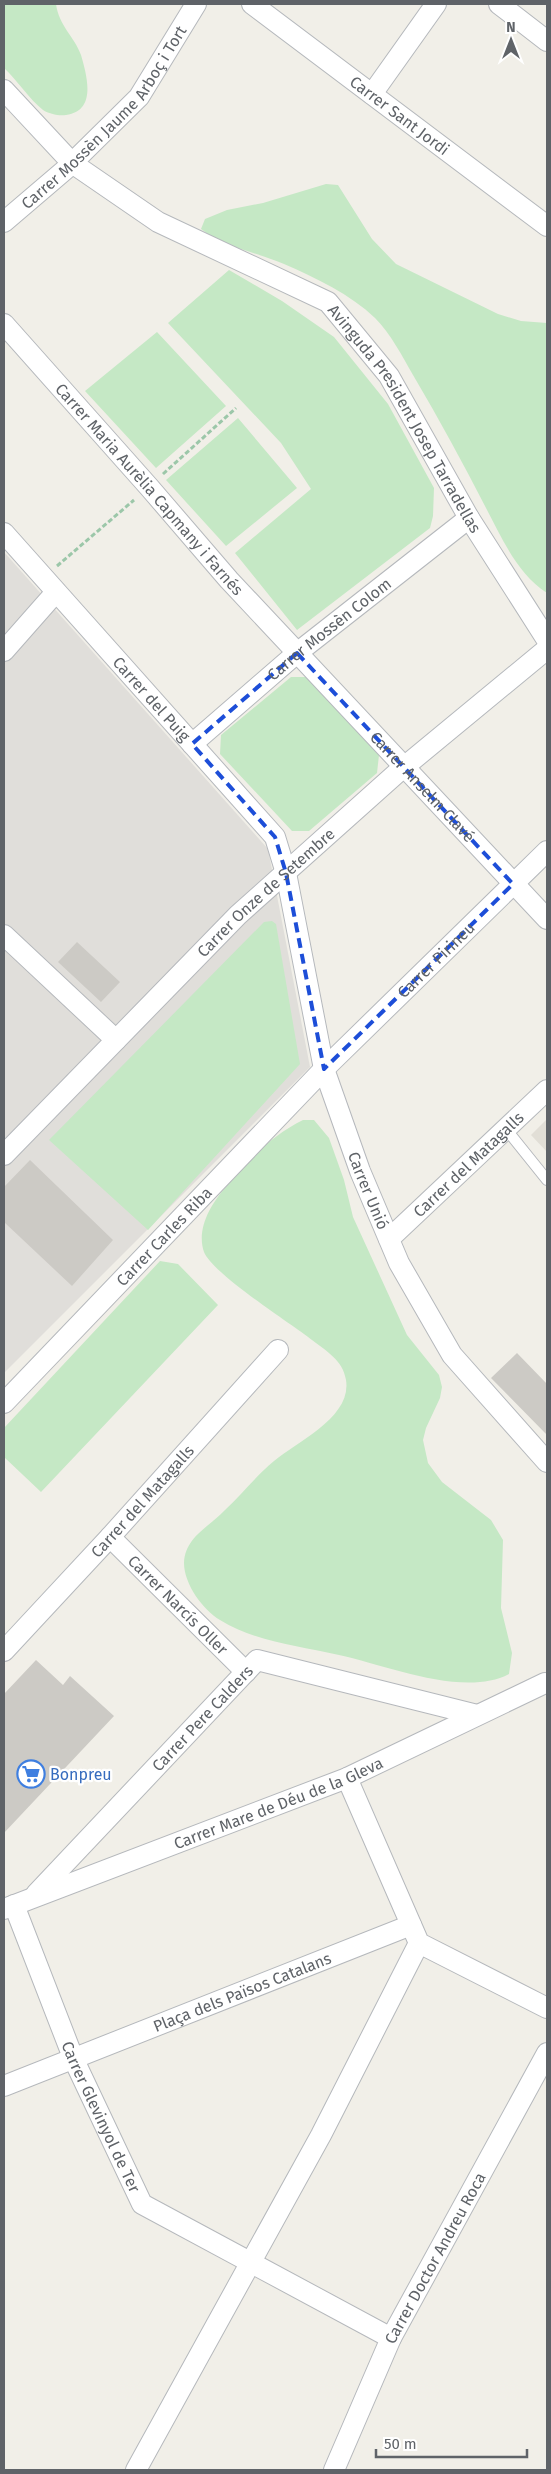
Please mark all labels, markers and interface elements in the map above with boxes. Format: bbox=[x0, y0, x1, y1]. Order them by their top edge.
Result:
north arrow bbox=[486, 15, 536, 65]
text: N bbox=[506, 19, 516, 36]
street label: Carrer Mossèn Jaume Arboç i Tort bbox=[17, 22, 190, 213]
street label: Carrer Sant Jordi bbox=[346, 72, 453, 159]
street label: Avinguda President Josep Tarradellas bbox=[324, 300, 485, 536]
street label: Carrer Maria Aurèlia Capmany i Farnés bbox=[52, 379, 248, 599]
street label: Carrer Mossèn Colom bbox=[263, 573, 395, 684]
street label: Carrer del Puig bbox=[109, 652, 195, 745]
street label: Carrer Anselm Clavé bbox=[366, 727, 479, 846]
street label: Carrer Onze de Setembre bbox=[193, 824, 338, 961]
street label: Carrer Pirineu bbox=[393, 918, 478, 1002]
street label: Carrer del Matagalls bbox=[409, 1108, 527, 1221]
street label: Carrer Unió bbox=[344, 1149, 393, 1232]
street label: Carrer Carles Riba bbox=[112, 1183, 216, 1290]
street label: Carrer del Matagalls bbox=[87, 1441, 198, 1561]
street label: Carrer Narcís Oller bbox=[124, 1551, 233, 1659]
street label: Carrer Pere Calders bbox=[148, 1661, 257, 1775]
street label: Carrer Mare de Déu de la Gleva bbox=[171, 1753, 386, 1853]
supermarket icon: Bonpreu bbox=[16, 1759, 46, 1789]
place label: Bonpreu bbox=[50, 1765, 112, 1784]
street label: Plaça dels Països Catalans bbox=[150, 1948, 334, 2036]
street label: Carrer Glevinyol de Ter bbox=[58, 2038, 145, 2196]
street label: Carrer Doctor Andreu Roca bbox=[380, 2169, 489, 2346]
scale bar bbox=[376, 2426, 527, 2458]
text: 50 m bbox=[384, 2435, 417, 2453]

